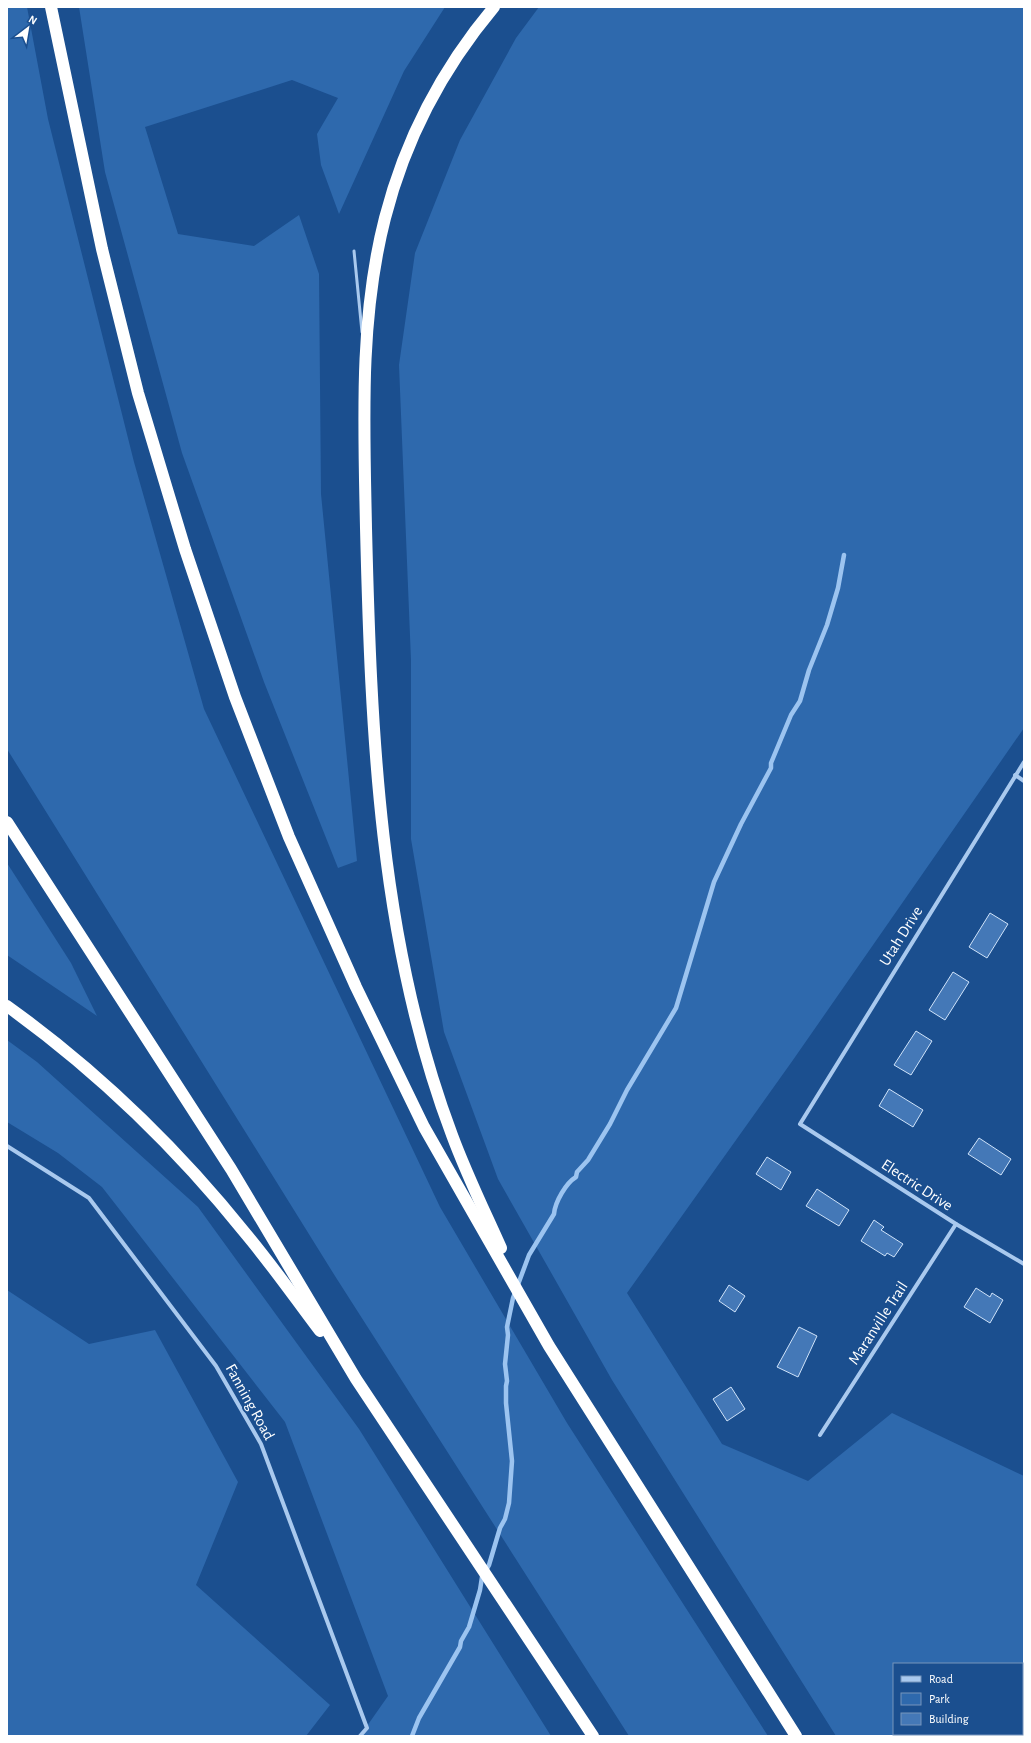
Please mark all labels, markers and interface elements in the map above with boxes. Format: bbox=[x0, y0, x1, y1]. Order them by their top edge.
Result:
north arrow bbox=[8, 8, 48, 48]
text: N bbox=[27, 13, 39, 27]
street label: Utah Drive bbox=[877, 903, 925, 969]
street label: Electric Drive bbox=[878, 1156, 956, 1214]
street label: Maranville Trail bbox=[845, 1279, 911, 1367]
street label: Fanning Road bbox=[223, 1361, 277, 1443]
legend bbox=[893, 1663, 1023, 1735]
text: Road bbox=[929, 1673, 953, 1685]
text: Park bbox=[929, 1693, 950, 1705]
text: Building bbox=[929, 1713, 969, 1725]

